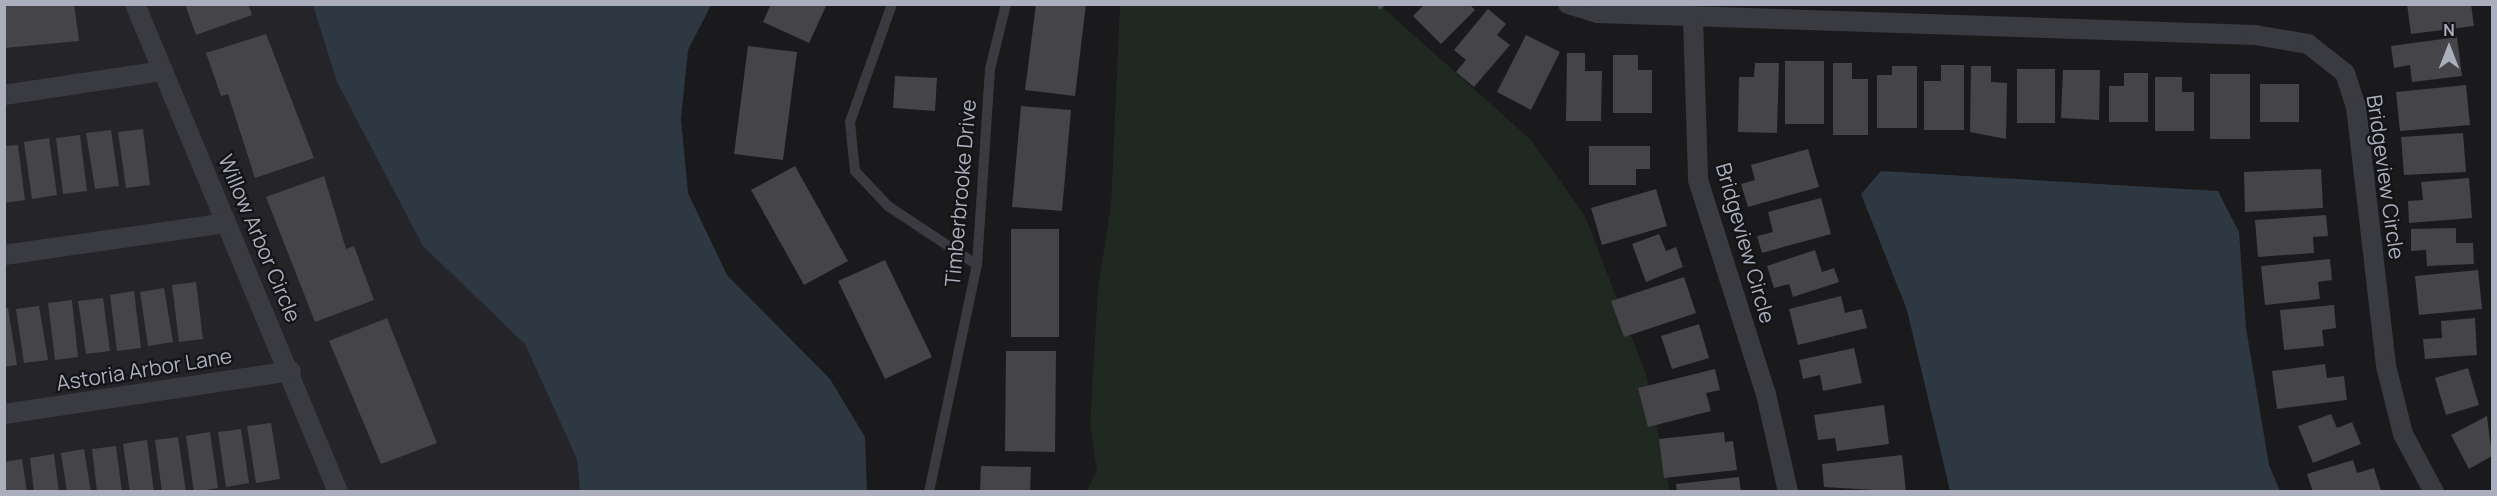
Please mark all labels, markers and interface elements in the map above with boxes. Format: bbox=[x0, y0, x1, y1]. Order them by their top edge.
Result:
north arrow bbox=[2419, 18, 2479, 78]
text: N bbox=[2443, 19, 2455, 41]
street label: Bridgeview Circle bbox=[2362, 93, 2410, 261]
street label: Timberbrooke Drive bbox=[939, 98, 981, 288]
street label: Willow Arbor Circle bbox=[213, 150, 307, 326]
street label: Bridgeview Circle bbox=[1711, 160, 1781, 326]
street label: Astoria Arbor Lane bbox=[54, 343, 234, 395]

